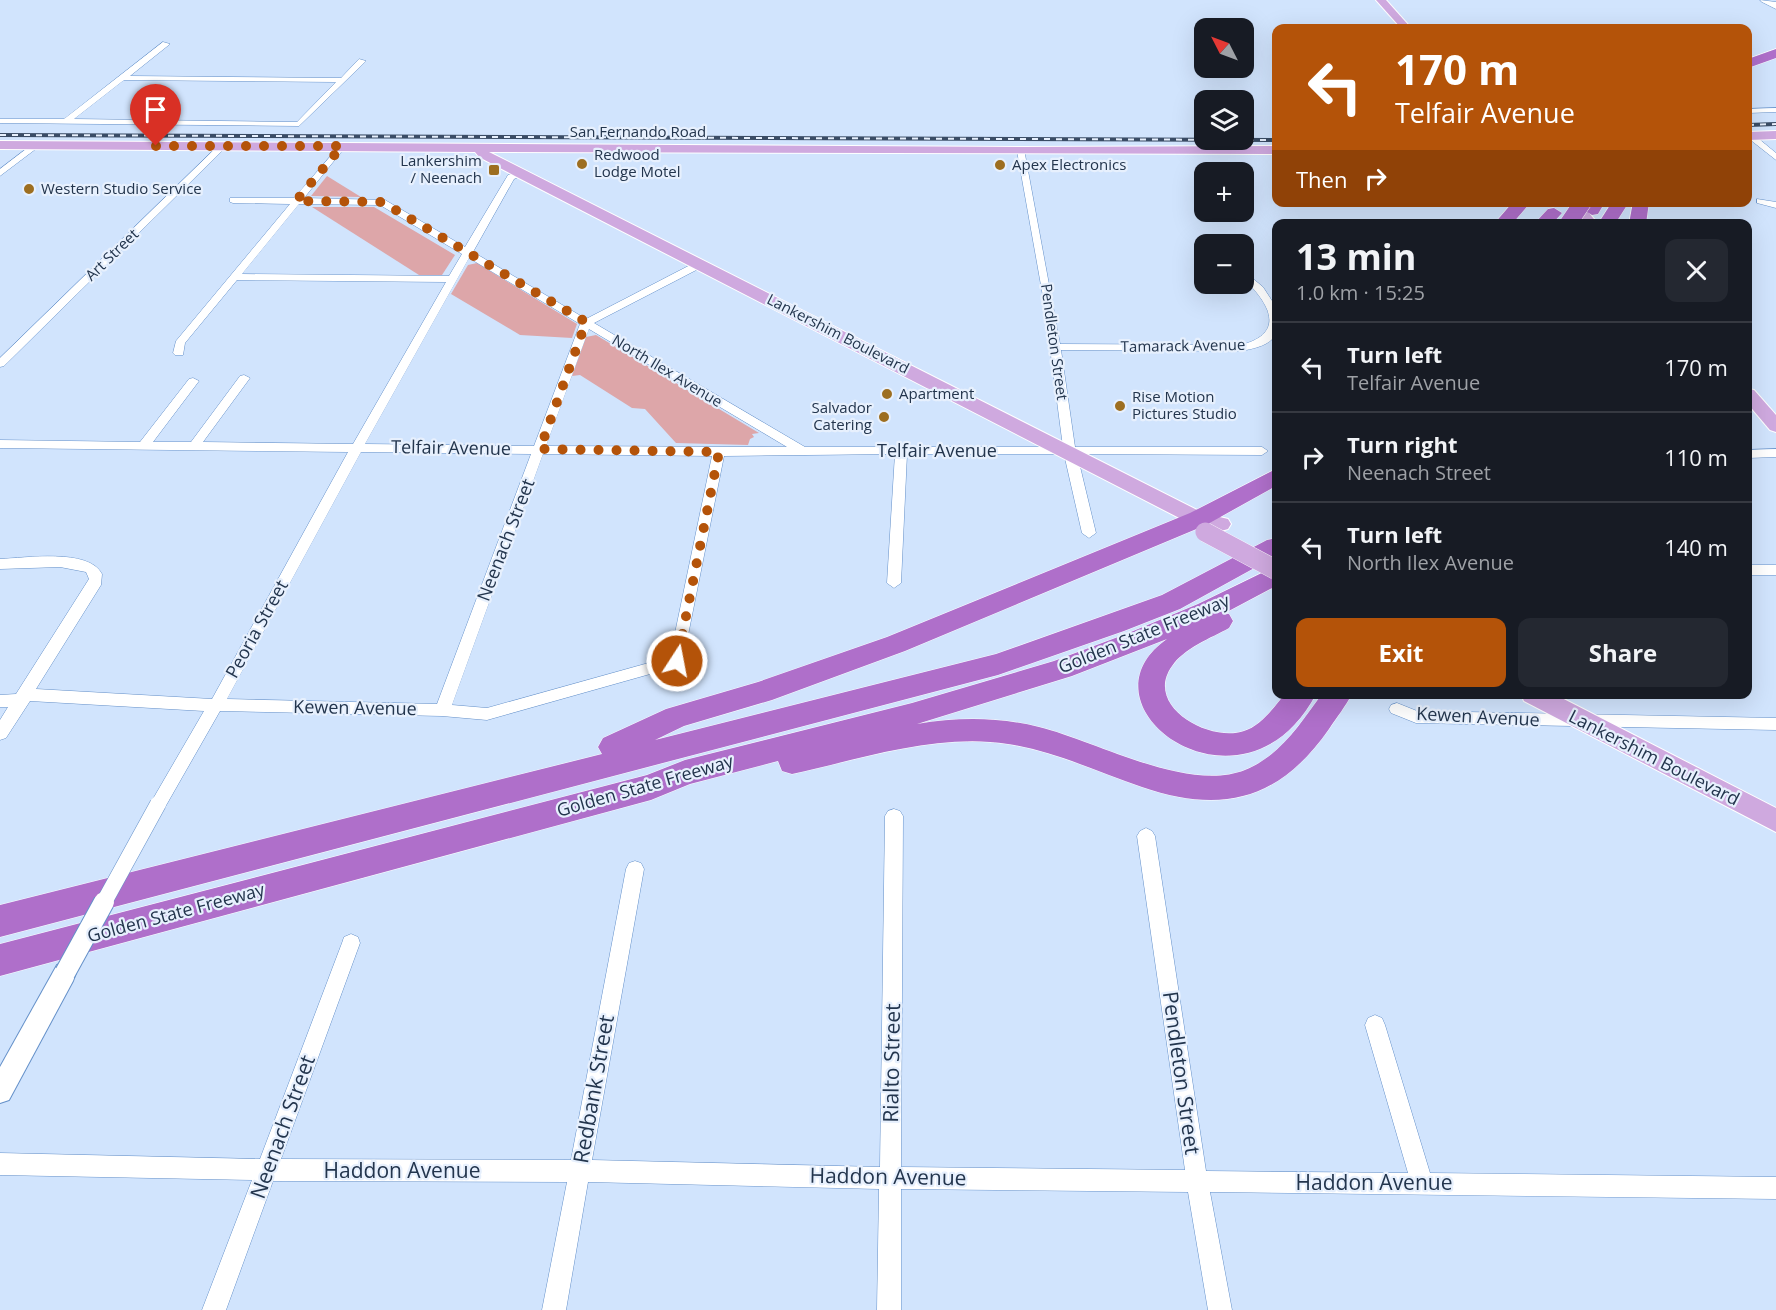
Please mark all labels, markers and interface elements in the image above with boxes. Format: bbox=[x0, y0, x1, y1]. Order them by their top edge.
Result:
north arrow bbox=[1194, 18, 1254, 78]
map controls bbox=[1194, 18, 1254, 294]
text: 170 m bbox=[1395, 40, 1519, 97]
icon: left bbox=[1296, 48, 1374, 126]
pin bbox=[130, 84, 181, 146]
button: layers bbox=[1194, 90, 1254, 150]
icon: arrive bbox=[139, 93, 172, 126]
text: Telfair Avenue bbox=[1395, 94, 1575, 131]
street label: San Fernando Road bbox=[570, 121, 706, 141]
place label: Redwood Lodge Motel bbox=[594, 144, 681, 181]
place label: Lankershim / Neenach bbox=[400, 150, 482, 187]
place label: Apex Electronics bbox=[1012, 154, 1126, 174]
marker: Redwood Lodge Motel bbox=[575, 157, 589, 171]
marker: Apex Electronics bbox=[993, 158, 1007, 172]
button: + bbox=[1194, 162, 1254, 222]
icon: right bbox=[1359, 162, 1392, 195]
marker: Lankershim / Neenach bbox=[487, 163, 501, 177]
text: Then bbox=[1296, 164, 1347, 194]
place label: Western Studio Service bbox=[41, 178, 202, 198]
marker: Western Studio Service bbox=[22, 182, 36, 196]
street label: Art Street bbox=[80, 224, 142, 285]
text: 13 min bbox=[1296, 232, 1417, 281]
button: − bbox=[1194, 234, 1254, 294]
button: close bbox=[1665, 239, 1728, 302]
text: 1.0 km · 15:25 bbox=[1296, 279, 1425, 306]
street label: Pendleton Street bbox=[1037, 282, 1073, 401]
street label: Lankershim Boulevard bbox=[764, 289, 913, 378]
street label: North Ilex Avenue bbox=[609, 329, 726, 411]
street label: Tamarack Avenue bbox=[1121, 334, 1245, 356]
text: Turn left bbox=[1347, 339, 1442, 369]
icon: left bbox=[1296, 351, 1329, 384]
text: 170 m bbox=[1664, 352, 1728, 382]
text: Telfair Avenue bbox=[1347, 369, 1480, 396]
place label: Apartment bbox=[899, 383, 974, 403]
place label: Rise Motion Pictures Studio bbox=[1132, 386, 1237, 423]
marker: Apartment bbox=[880, 387, 894, 401]
place label: Salvador Catering bbox=[811, 397, 872, 434]
marker: Rise Motion Pictures Studio bbox=[1113, 399, 1127, 413]
marker: Salvador Catering bbox=[877, 410, 891, 424]
text: Turn right bbox=[1347, 429, 1458, 459]
street label: Telfair Avenue bbox=[391, 434, 511, 460]
street label: Telfair Avenue bbox=[877, 438, 997, 462]
icon: right bbox=[1296, 441, 1329, 474]
text: 110 m bbox=[1664, 442, 1728, 472]
text: Neenach Street bbox=[1347, 459, 1491, 486]
street label: Neenach Street bbox=[471, 475, 539, 604]
text: Turn left bbox=[1347, 519, 1442, 549]
icon: left bbox=[1296, 531, 1329, 564]
text: 140 m bbox=[1664, 532, 1728, 562]
text: North Ilex Avenue bbox=[1347, 549, 1514, 576]
street label: Peoria Street bbox=[219, 575, 293, 682]
street label: Golden State Freeway bbox=[1054, 587, 1234, 678]
button: Exit bbox=[1296, 618, 1506, 687]
button: Share bbox=[1518, 618, 1728, 687]
position arrow bbox=[645, 629, 709, 693]
street label: Kewen Avenue bbox=[293, 694, 417, 720]
street label: Kewen Avenue bbox=[1416, 701, 1540, 731]
street label: Lankershim Boulevard bbox=[1565, 704, 1744, 811]
street label: Golden State Freeway bbox=[554, 748, 737, 822]
street label: Golden State Freeway bbox=[84, 877, 268, 947]
street label: Pendleton Street bbox=[1157, 990, 1207, 1156]
street label: Rialto Street bbox=[876, 1003, 906, 1123]
street label: Redbank Street bbox=[566, 1012, 620, 1165]
street label: Neenach Street bbox=[243, 1051, 321, 1202]
street label: Haddon Avenue bbox=[324, 1156, 480, 1184]
street label: Haddon Avenue bbox=[809, 1161, 967, 1191]
street label: Haddon Avenue bbox=[1296, 1168, 1452, 1196]

